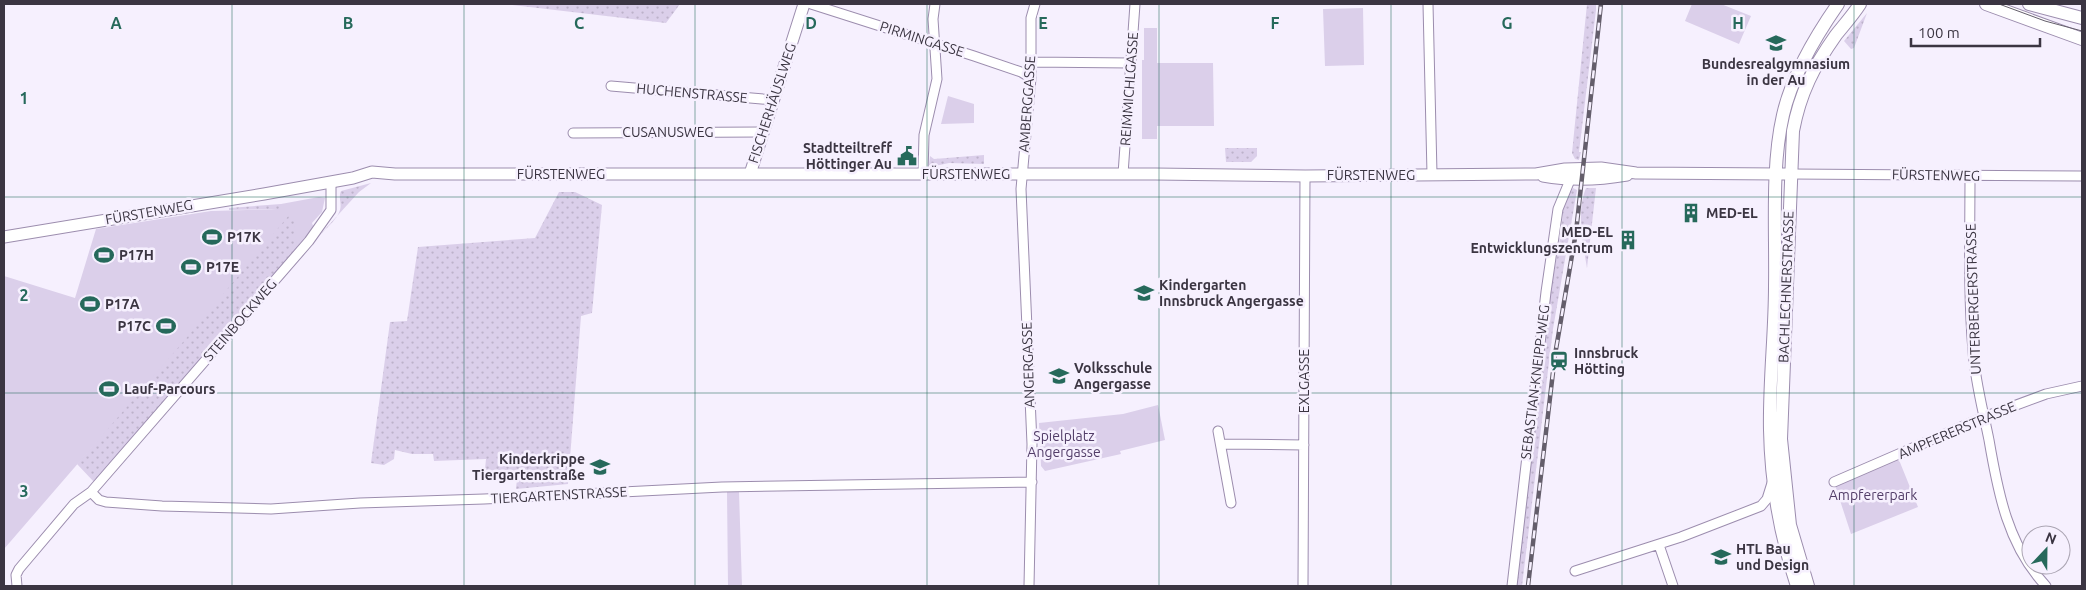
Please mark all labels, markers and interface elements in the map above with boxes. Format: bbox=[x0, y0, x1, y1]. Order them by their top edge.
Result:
text: A bbox=[110, 14, 122, 32]
text: B bbox=[343, 14, 353, 32]
text: C bbox=[574, 14, 584, 32]
text: D bbox=[805, 14, 817, 32]
text: E bbox=[1038, 14, 1048, 32]
text: F bbox=[1271, 14, 1280, 32]
text: G bbox=[1501, 14, 1513, 32]
text: H bbox=[1732, 14, 1744, 32]
scale bar bbox=[1911, 15, 2040, 47]
street label: PIRMINGASSE bbox=[878, 18, 966, 60]
text: 100 m bbox=[1918, 24, 1960, 41]
street label: REIMMICHLGASSE bbox=[1117, 31, 1141, 147]
school or university icon: Bundesrealgymnasium in der Au bbox=[1765, 32, 1787, 54]
street label: FISCHERHÄUSLWEG bbox=[745, 41, 799, 165]
street label: AMBERGGASSE bbox=[1016, 55, 1038, 153]
place label: Bundesrealgymnasium in der Au bbox=[1702, 56, 1850, 88]
street label: HUCHENSTRASSE bbox=[636, 80, 748, 106]
text: 1 bbox=[19, 89, 29, 107]
street label: CUSANUSWEG bbox=[622, 124, 714, 140]
place label: Stadtteiltreff Höttinger Au bbox=[803, 140, 892, 172]
public building icon: Stadtteiltreff Höttinger Au bbox=[896, 145, 918, 167]
street label: FÜRSTENWEG bbox=[517, 165, 605, 182]
street label: FÜRSTENWEG bbox=[922, 165, 1010, 182]
street label: FÜRSTENWEG bbox=[1892, 165, 1980, 184]
street label: FÜRSTENWEG bbox=[1327, 166, 1415, 183]
street label: FÜRSTENWEG bbox=[104, 195, 194, 228]
building icon: MED-EL bbox=[1680, 202, 1702, 224]
place label: MED-EL bbox=[1706, 205, 1758, 221]
street label: BACHLECHNERSTRASSE bbox=[1775, 211, 1797, 363]
street label: UNTERBERGERSTRASSE bbox=[1962, 223, 1984, 375]
place label: MED-EL Entwicklungszentrum bbox=[1470, 224, 1613, 256]
sports icon: P17K bbox=[201, 226, 223, 248]
place label: P17K bbox=[227, 229, 262, 245]
building icon: MED-EL Entwicklungszentrum bbox=[1617, 229, 1639, 251]
sports icon: P17H bbox=[93, 244, 115, 266]
place label: P17H bbox=[119, 247, 154, 263]
sports icon: P17E bbox=[180, 256, 202, 278]
place label: P17E bbox=[206, 259, 239, 275]
street label: STEINBOCKWEG bbox=[200, 276, 280, 364]
place label: Kindergarten Innsbruck Angergasse bbox=[1159, 277, 1304, 309]
school or university icon: Kindergarten Innsbruck Angergasse bbox=[1133, 282, 1155, 304]
text: 2 bbox=[19, 286, 29, 304]
sports icon: P17A bbox=[79, 293, 101, 315]
place label: P17A bbox=[105, 296, 140, 312]
street label: SEBASTIAN-KNEIPP-WEG bbox=[1518, 304, 1552, 460]
sports icon: P17C bbox=[155, 315, 177, 337]
place label: P17C bbox=[117, 318, 151, 334]
street label: ANGERGASSE bbox=[1018, 322, 1037, 408]
place label: Innsbruck Hötting bbox=[1574, 345, 1638, 377]
street label: EXLGASSE bbox=[1296, 349, 1312, 413]
station icon: Innsbruck Hötting bbox=[1548, 350, 1570, 372]
place label: Volksschule Angergasse bbox=[1074, 360, 1152, 392]
school or university icon: Volksschule Angergasse bbox=[1048, 365, 1070, 387]
sports icon: Lauf-Parcours bbox=[98, 378, 120, 400]
place label: Lauf-Parcours bbox=[124, 381, 216, 397]
street label: AMPFERERSTRASSE bbox=[1896, 398, 2018, 462]
park label: Spielplatz Angergasse bbox=[1027, 428, 1101, 460]
place label: Kinderkrippe Tiergartenstraße bbox=[472, 451, 585, 483]
school or university icon: Kinderkrippe Tiergartenstraße bbox=[589, 456, 611, 478]
text: 3 bbox=[19, 482, 29, 500]
street label: TIERGARTENSTRASSE bbox=[490, 483, 628, 507]
park label: Ampfererpark bbox=[1829, 487, 1917, 503]
north arrow bbox=[2021, 525, 2071, 575]
text: N bbox=[2043, 529, 2059, 547]
place label: HTL Bau und Design bbox=[1736, 541, 1809, 573]
school or university icon: HTL Bau und Design bbox=[1710, 546, 1732, 568]

